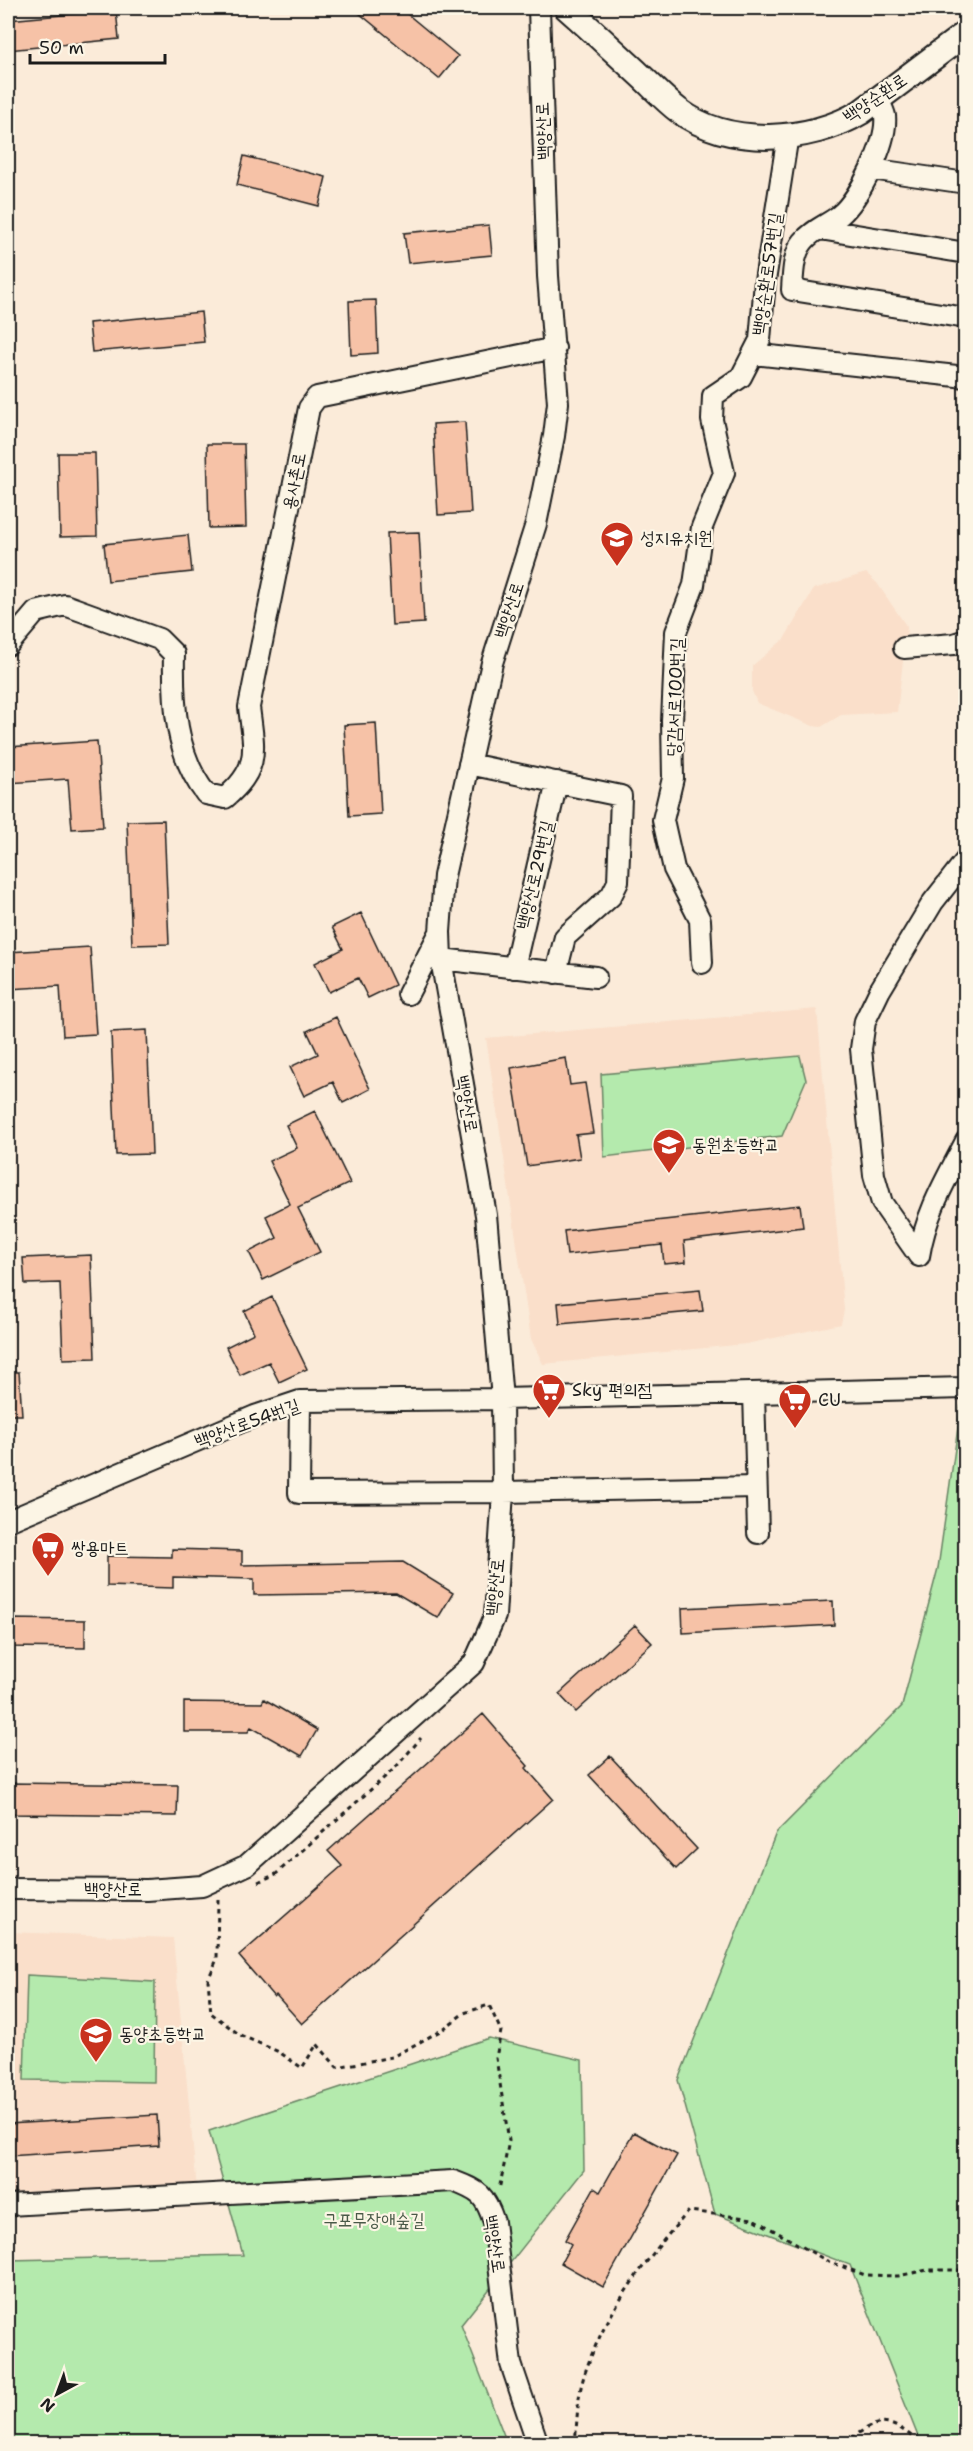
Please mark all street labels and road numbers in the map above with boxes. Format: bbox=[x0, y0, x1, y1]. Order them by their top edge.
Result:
street label: 백양순환로 bbox=[838, 68, 912, 128]
street label: 백양산로 bbox=[530, 102, 556, 160]
street label: 백양순환로57번길 bbox=[746, 210, 788, 337]
street label: 용사촌로 bbox=[277, 450, 311, 512]
street label: 백양산로 bbox=[489, 579, 529, 641]
street label: 당감서로100번길 bbox=[661, 637, 689, 757]
street label: 백양산로29번길 bbox=[511, 818, 559, 932]
street label: 백양산로 bbox=[450, 1073, 484, 1135]
street label: 백양산로54번길 bbox=[191, 1393, 303, 1453]
street label: 백양산로 bbox=[480, 1557, 510, 1617]
street label: 백양산로 bbox=[84, 1877, 142, 1901]
street label: 백양산로 bbox=[479, 2214, 511, 2274]

